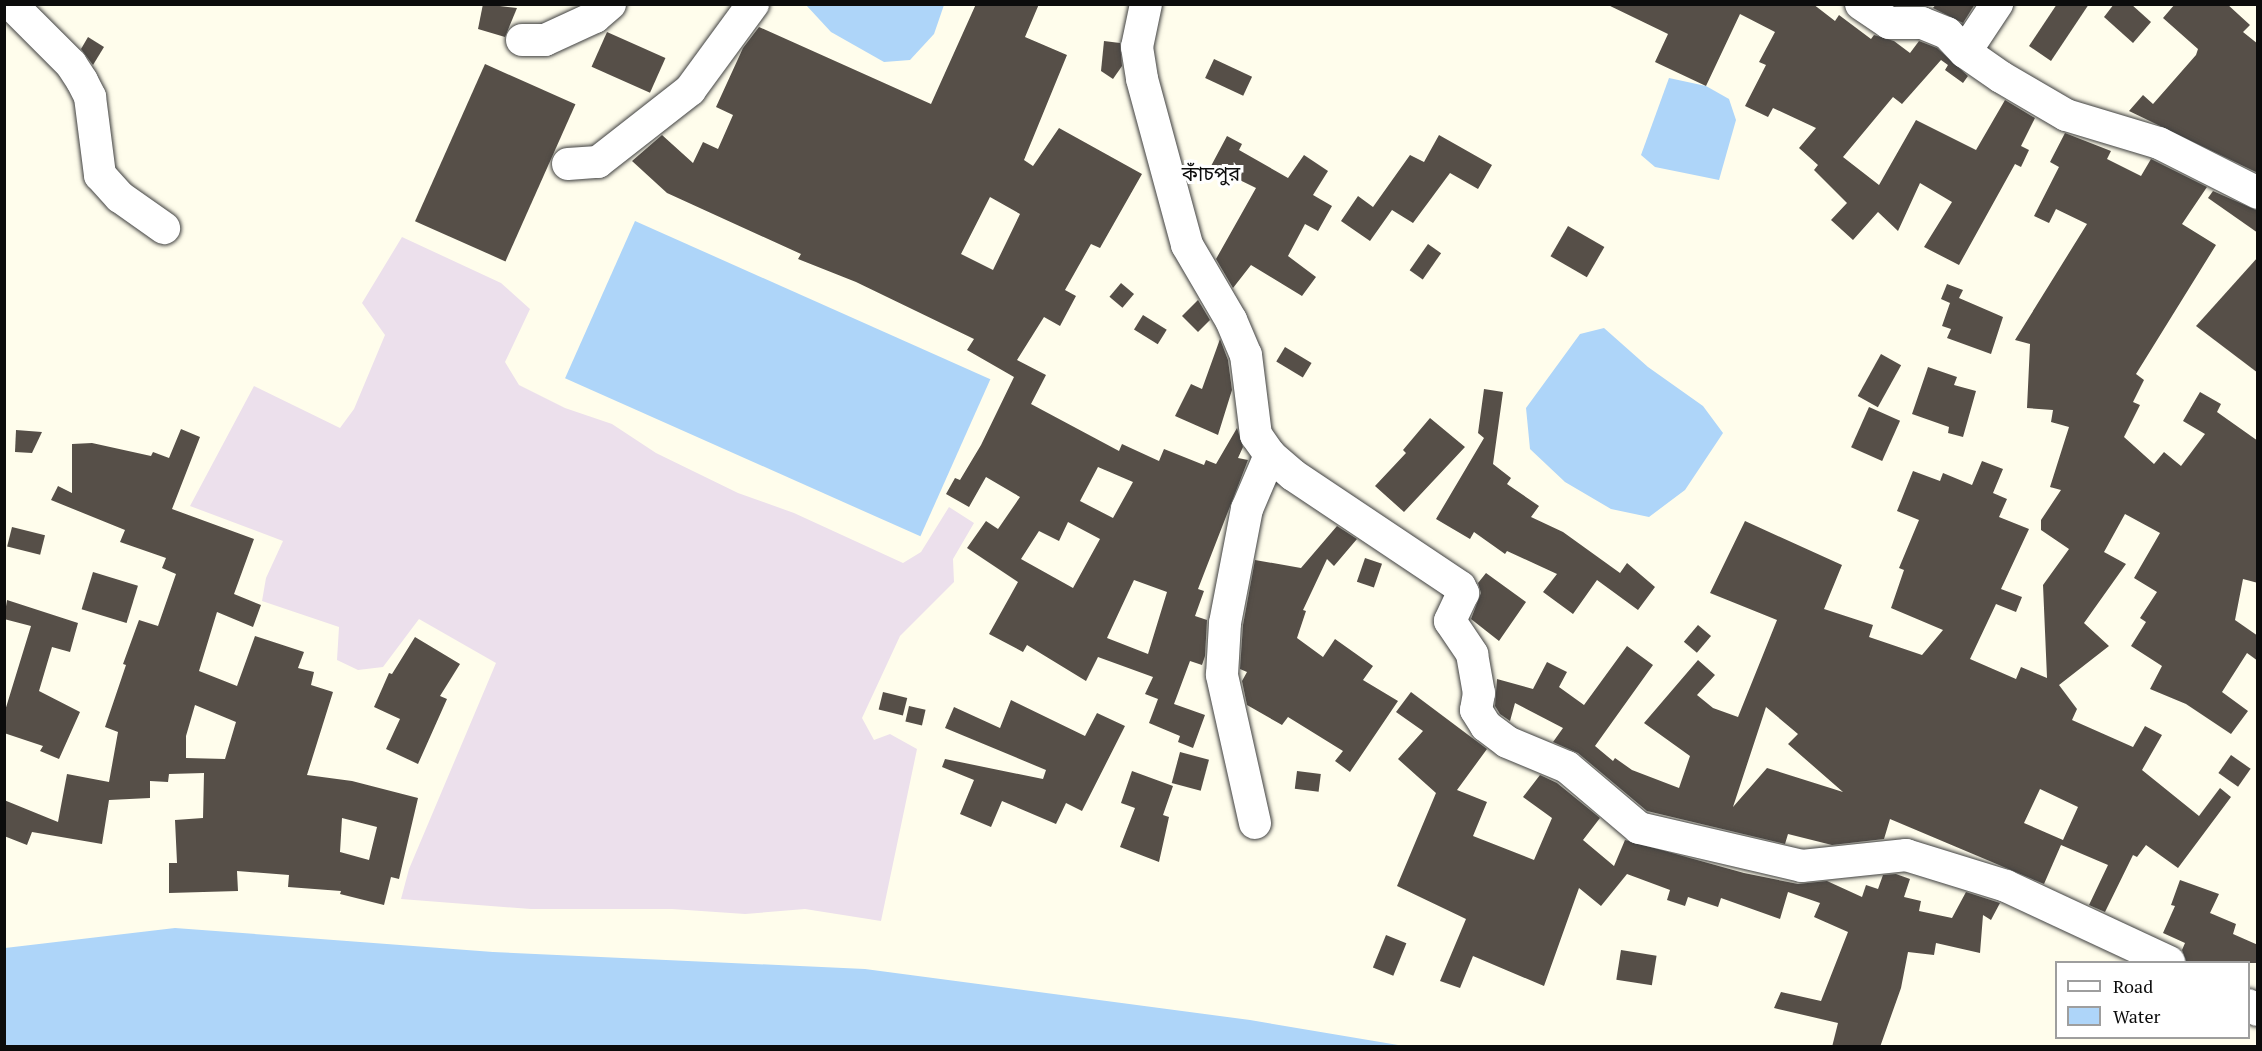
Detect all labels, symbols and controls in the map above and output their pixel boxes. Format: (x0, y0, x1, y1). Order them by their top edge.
district label: কাঁচপুর (1182, 161, 1240, 185)
legend (2055, 961, 2250, 1039)
text: Road (2113, 974, 2153, 998)
text: Water (2113, 1004, 2160, 1028)

